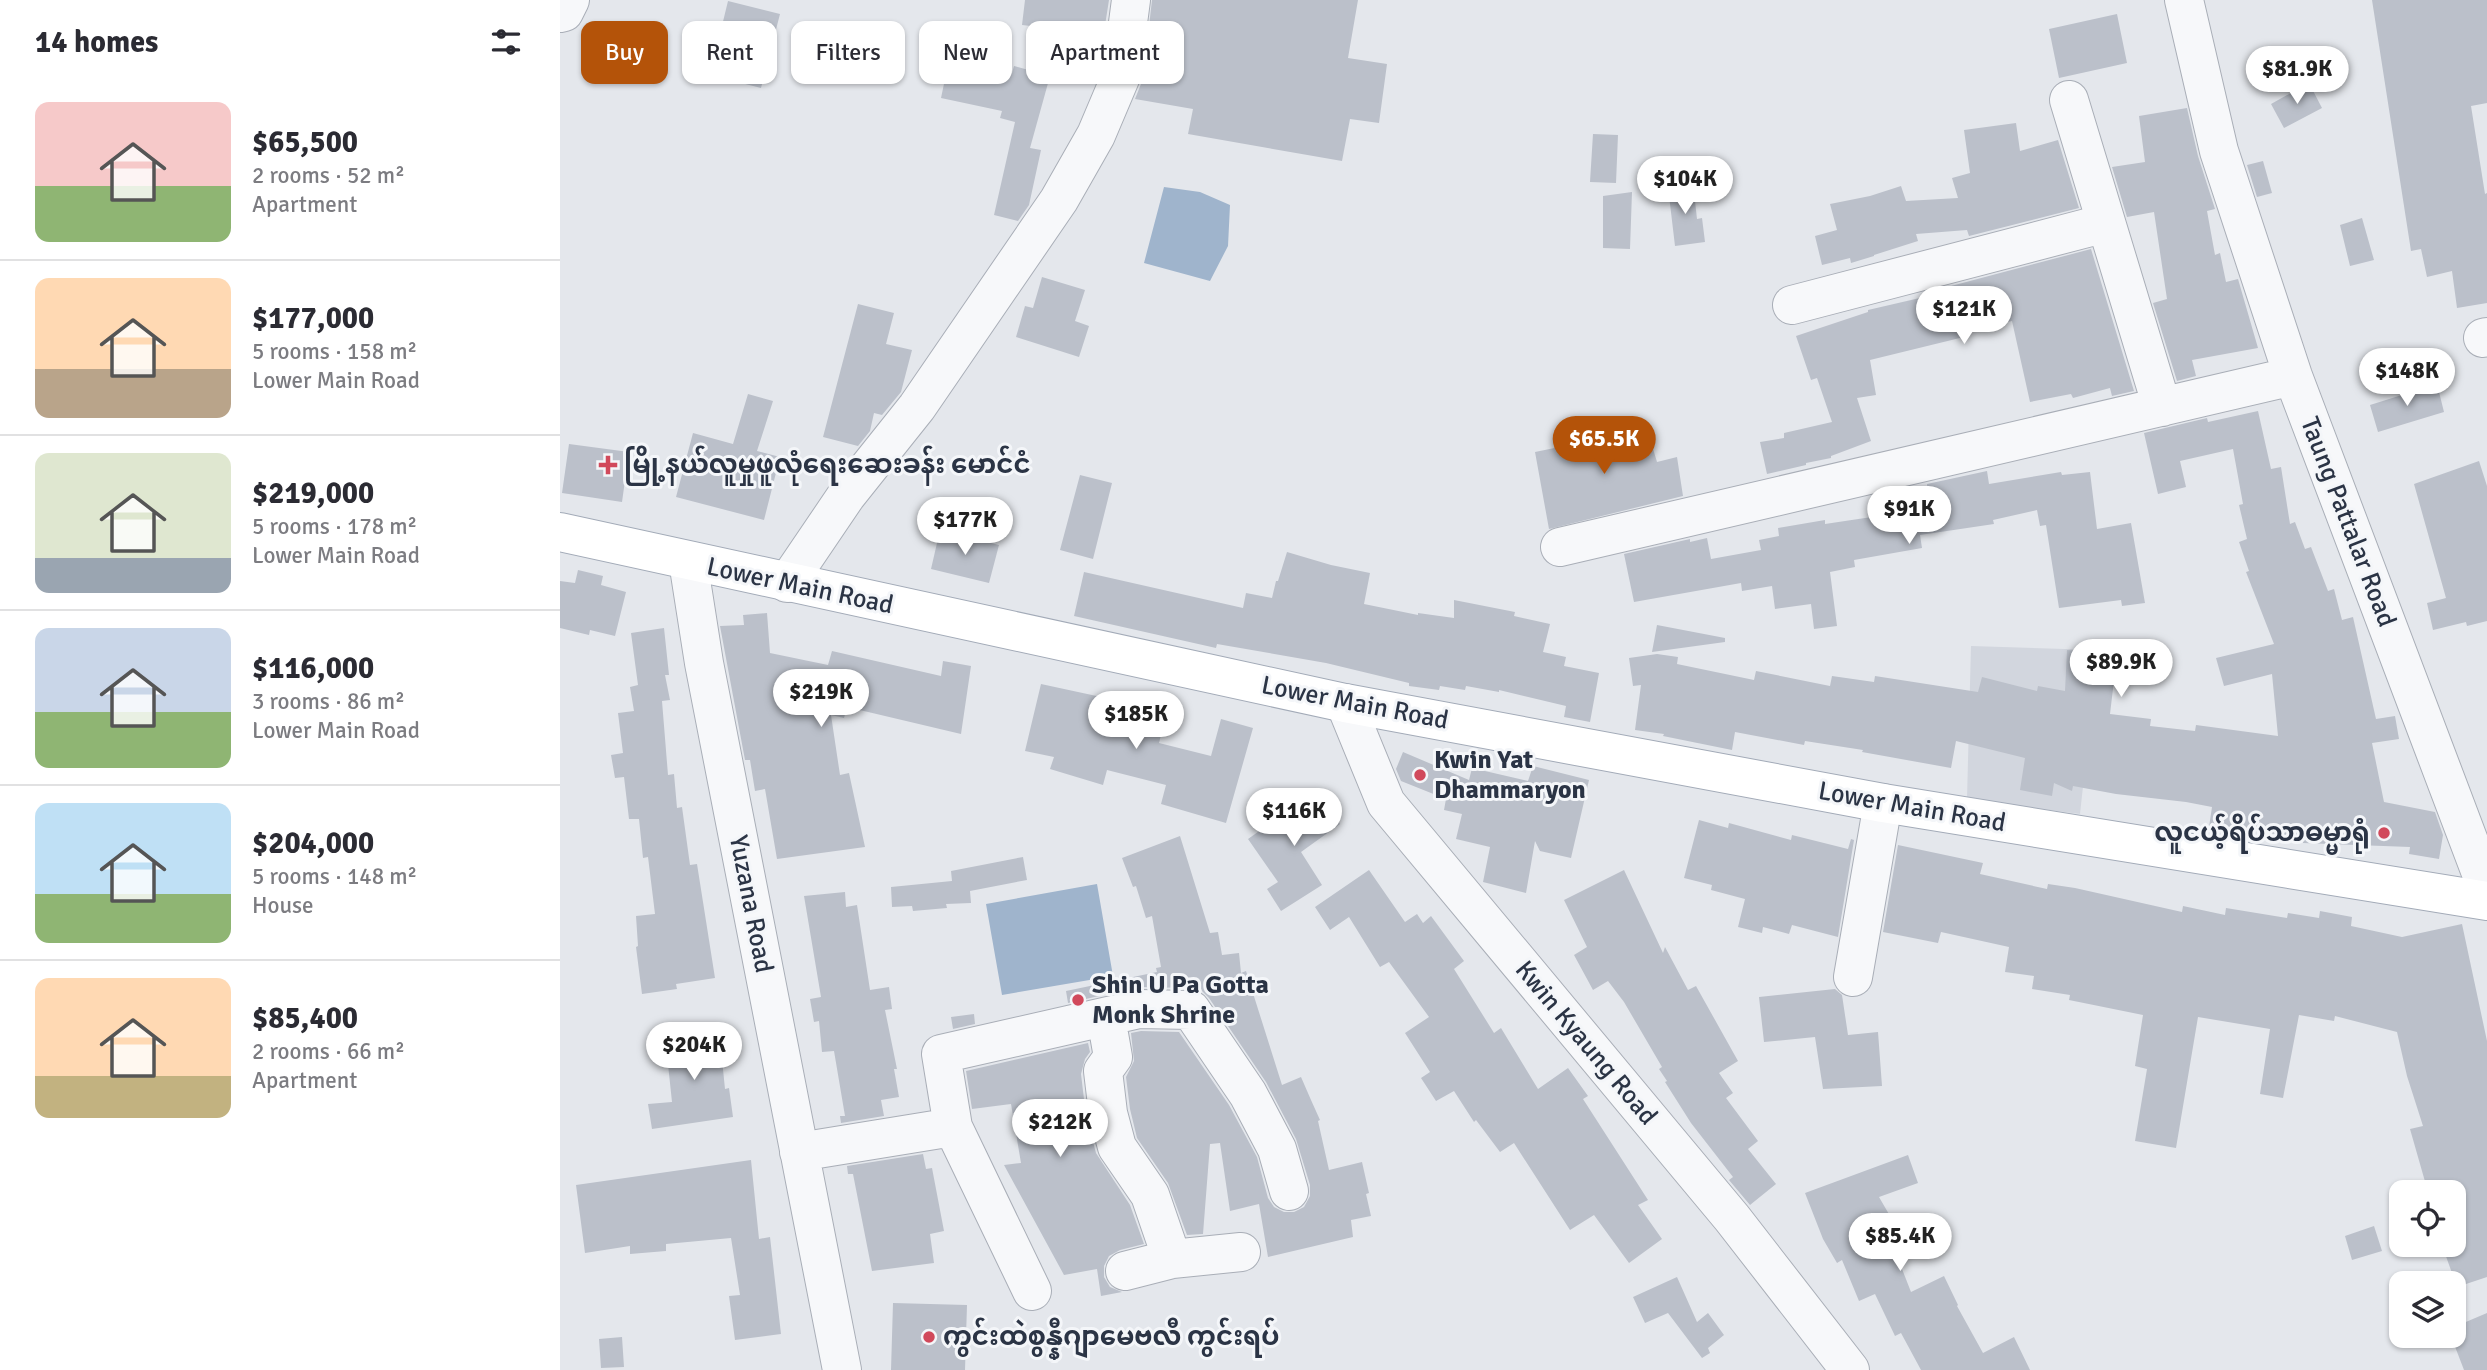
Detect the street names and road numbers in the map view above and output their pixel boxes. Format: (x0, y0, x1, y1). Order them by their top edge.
street label: Taung Pattalar Road (2293, 413, 2403, 631)
street label: Lower Main Road (704, 551, 896, 621)
street label: Lower Main Road (1259, 669, 1451, 737)
street label: Lower Main Road (1816, 775, 2008, 839)
street label: Yuzana Road (722, 832, 780, 976)
street label: Kwin Kyaung Road (1508, 954, 1664, 1132)

